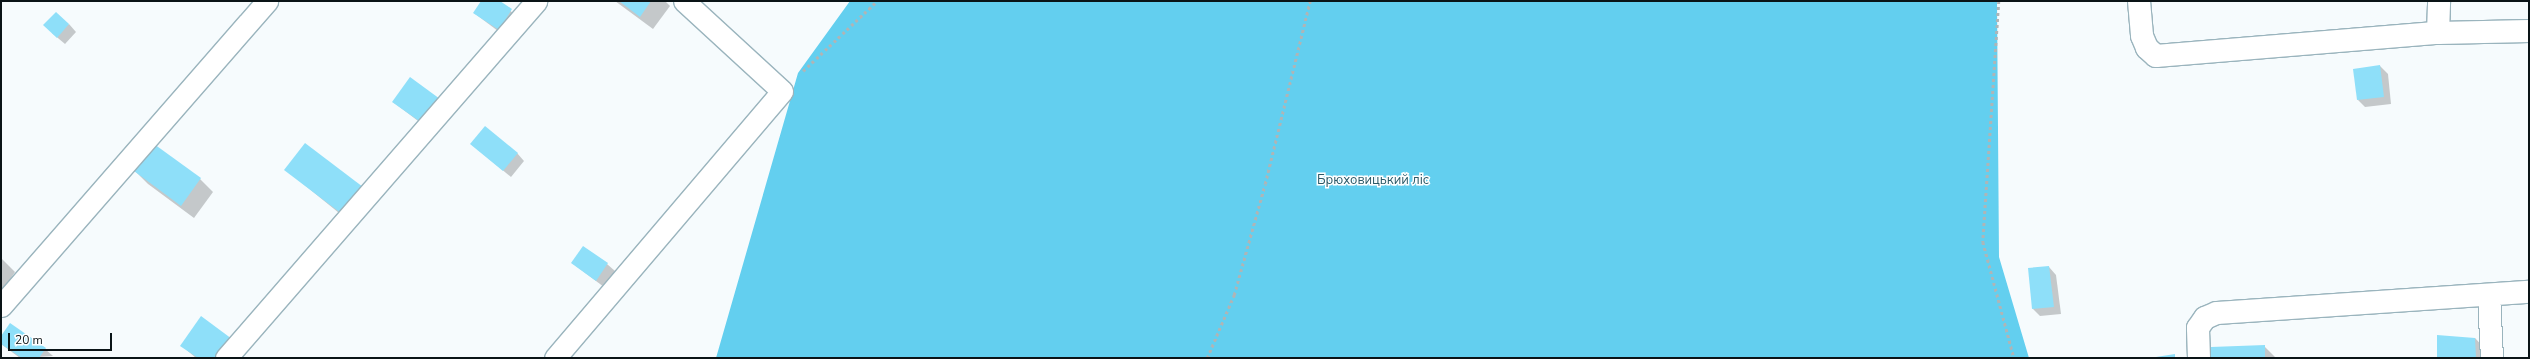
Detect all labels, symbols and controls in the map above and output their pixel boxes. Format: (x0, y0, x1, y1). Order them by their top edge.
park label: Брюховицький ліс (1317, 172, 1429, 188)
scale bar (10, 325, 114, 351)
text: 20 m (15, 332, 43, 348)

